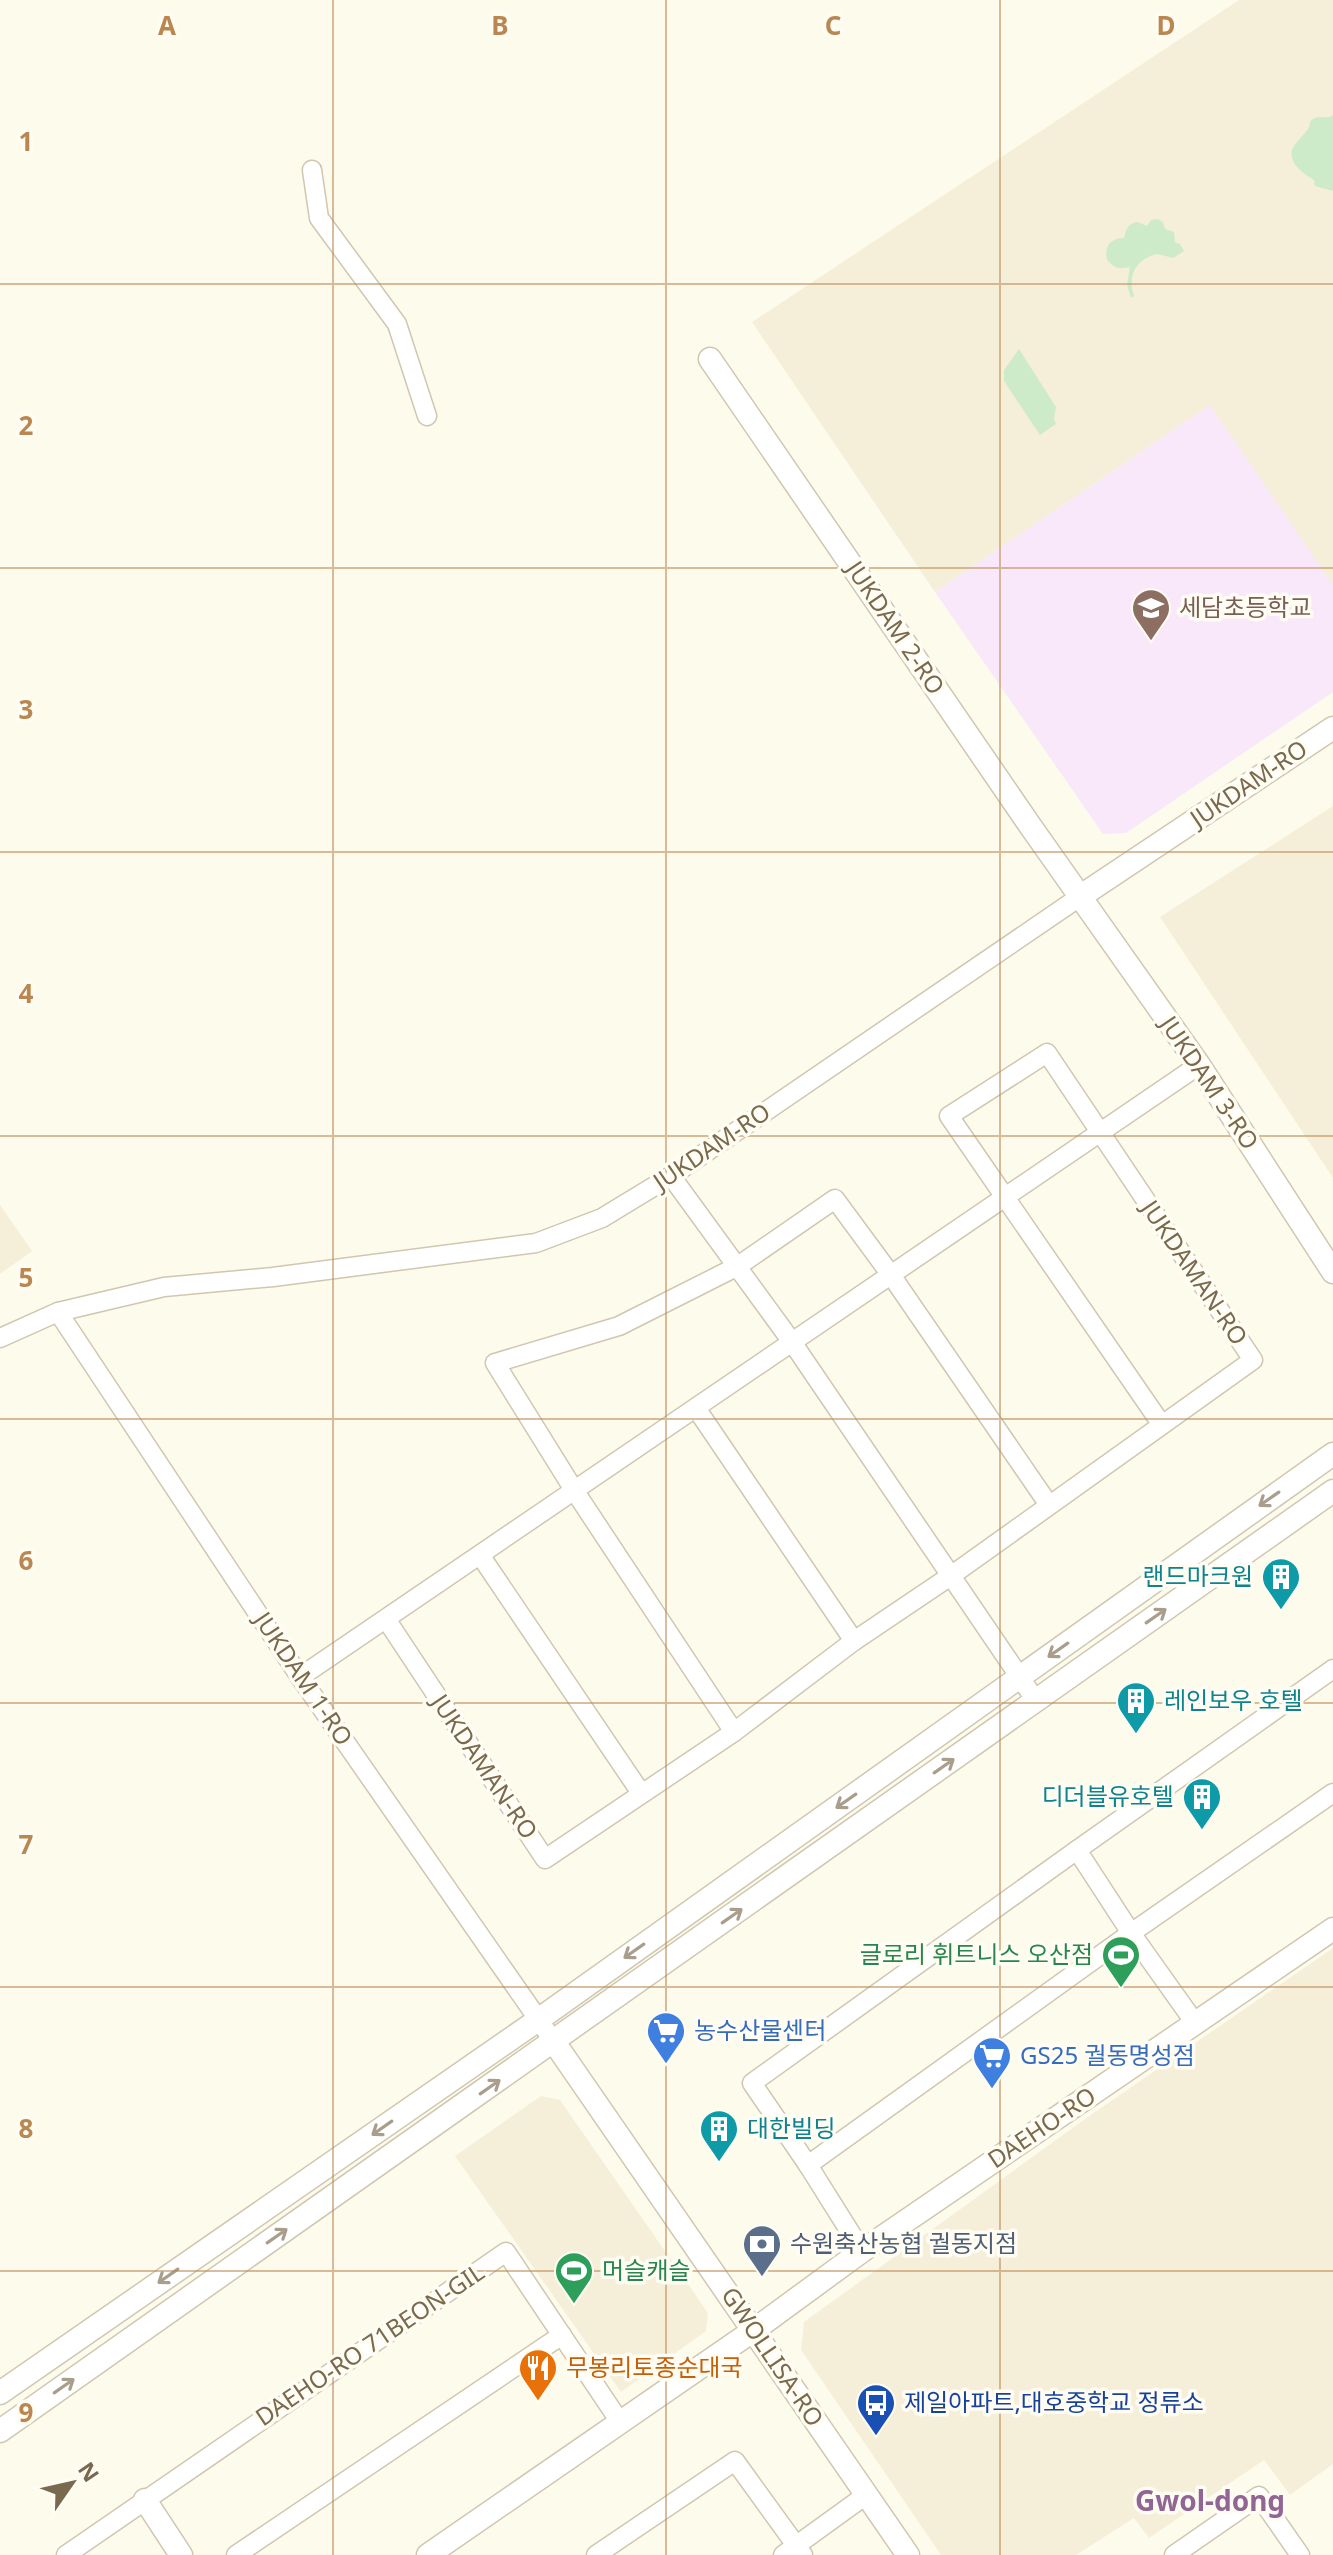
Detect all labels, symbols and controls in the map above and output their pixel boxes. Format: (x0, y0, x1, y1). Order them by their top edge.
text: A (158, 7, 176, 43)
text: B (491, 7, 509, 43)
text: C (825, 7, 841, 43)
text: D (1156, 7, 1176, 43)
text: 1 (19, 123, 33, 159)
text: 2 (19, 407, 34, 443)
street label: JUKDAM 2-RO (838, 552, 953, 700)
school or university icon: 세담초등학교 (1130, 587, 1172, 642)
place label: 세담초등학교 (1179, 590, 1311, 623)
text: 3 (19, 691, 33, 727)
street label: JUKDAM-RO (1182, 731, 1313, 835)
text: 4 (19, 975, 34, 1011)
street label: JUKDAM 3-RO (1152, 1007, 1267, 1155)
street label: JUKDAM-RO (645, 1094, 776, 1198)
street label: JUKDAMAN-RO (1133, 1192, 1256, 1351)
text: 5 (19, 1259, 33, 1295)
one-way arrow (1259, 1491, 1281, 1507)
text: 6 (19, 1542, 34, 1578)
building icon: 랜드마크원 (1260, 1556, 1302, 1611)
place label: 랜드마크원 (1143, 1559, 1253, 1592)
street label: JUKDAM 1-RO (246, 1603, 361, 1751)
one-way arrow (1145, 1608, 1167, 1624)
one-way arrow (1047, 1642, 1069, 1658)
building icon: 레인보우 호텔 (1115, 1680, 1157, 1735)
place label: 레인보우 호텔 (1164, 1683, 1303, 1716)
street label: JUKDAMAN-RO (423, 1686, 546, 1845)
one-way arrow (932, 1758, 954, 1774)
building icon: 디더블유호텔 (1181, 1776, 1223, 1831)
place label: 디더블유호텔 (1042, 1779, 1174, 1812)
one-way arrow (835, 1792, 857, 1809)
text: 7 (19, 1826, 34, 1862)
one-way arrow (720, 1908, 742, 1924)
sports icon: 글로리 휘트니스 오산점 (1100, 1934, 1142, 1989)
place label: 글로리 휘트니스 오산점 (860, 1937, 1093, 1970)
one-way arrow (624, 1942, 645, 1959)
supermarket icon: 농수산물센터 (645, 2010, 687, 2065)
place label: 농수산물센터 (694, 2013, 826, 2046)
supermarket icon: GS25 궐동명성점 (971, 2035, 1013, 2090)
place label: GS25 궐동명성점 (1020, 2038, 1195, 2071)
one-way arrow (478, 2079, 500, 2095)
street label: DAEHO-RO (981, 2079, 1102, 2175)
building icon: 대한빌딩 (698, 2108, 740, 2163)
text: 8 (19, 2110, 33, 2146)
place label: 대한빌딩 (747, 2111, 835, 2144)
one-way arrow (372, 2120, 394, 2136)
bank icon: 수원축산농협 궐동지점 (741, 2223, 783, 2278)
place label: 수원축산농협 궐동지점 (790, 2226, 1017, 2259)
one-way arrow (265, 2228, 287, 2245)
sports icon: 머슬캐슬 (553, 2250, 595, 2305)
place label: 머슬캐슬 (602, 2253, 690, 2286)
street label: DAEHO-RO 71BEON-GIL (248, 2255, 490, 2433)
one-way arrow (158, 2268, 180, 2284)
street label: GWOLLISA-RO (714, 2280, 832, 2432)
restaurant icon: 무봉리토종순대국 (517, 2347, 559, 2402)
place label: 무봉리토종순대국 (566, 2350, 743, 2383)
one-way arrow (52, 2378, 74, 2394)
bus stop icon: 제일아파트,대호중학교 정류소 (855, 2382, 897, 2437)
place label: 제일아파트,대호중학교 정류소 (904, 2385, 1204, 2418)
text: 9 (19, 2394, 33, 2430)
north arrow (32, 2443, 112, 2523)
text: N (72, 2455, 107, 2487)
district label: Gwol-dong (1135, 2481, 1285, 2519)

